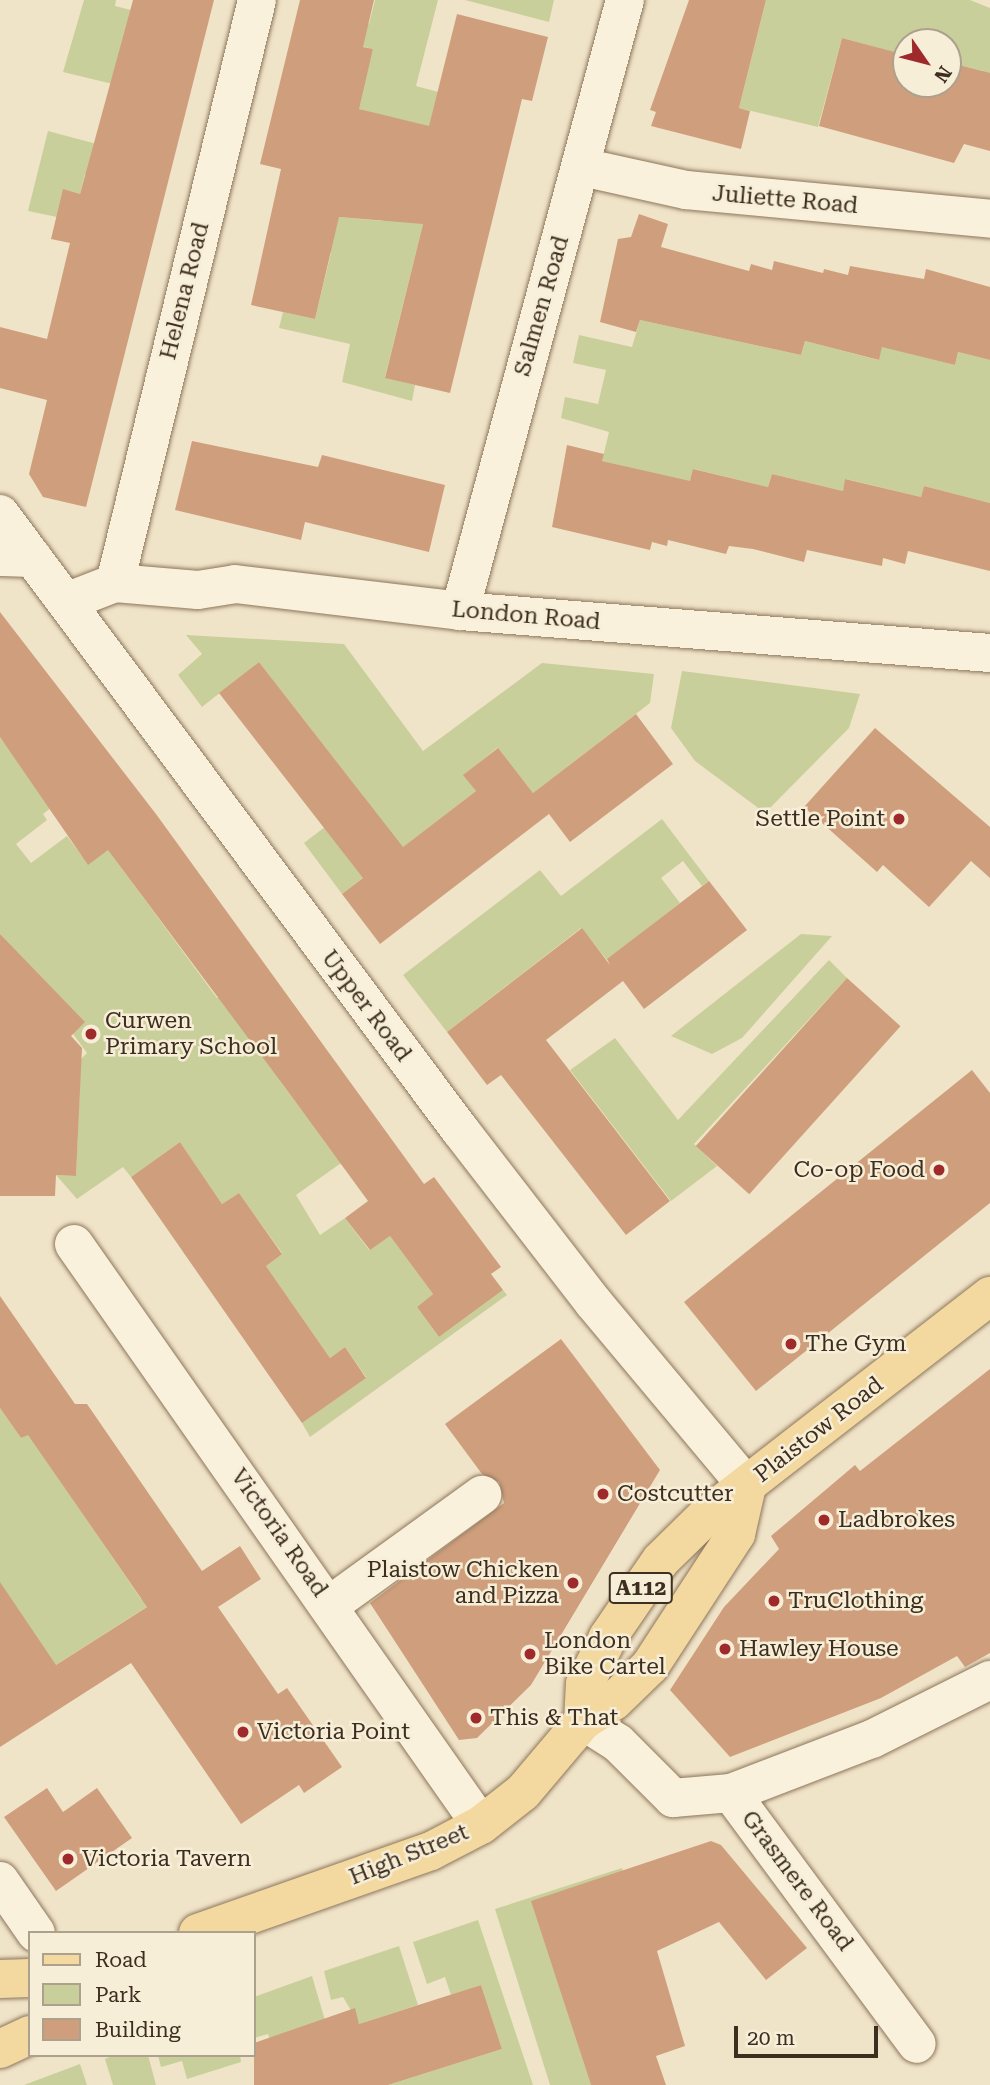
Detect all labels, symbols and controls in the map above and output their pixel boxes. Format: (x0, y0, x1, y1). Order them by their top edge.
north arrow (892, 28, 962, 98)
text: N (929, 62, 957, 87)
street label: Juliette Road (711, 180, 859, 220)
street label: Helena Road (155, 219, 215, 363)
street label: Salmen Road (509, 233, 575, 379)
street label: London Road (450, 596, 602, 636)
place label: Settle Point (756, 805, 885, 833)
marker: Settle Point (891, 811, 907, 827)
street label: Upper Road (315, 945, 417, 1067)
place label: Curwen Primary School (105, 1007, 277, 1061)
marker: Curwen Primary School (83, 1026, 99, 1042)
place label: Co-op Food (793, 1156, 925, 1184)
marker: Co-op Food (931, 1162, 947, 1178)
place label: The Gym (805, 1330, 906, 1358)
marker: The Gym (783, 1336, 799, 1352)
street label: Plaistow Road (749, 1371, 889, 1489)
street label: Victoria Road (225, 1464, 333, 1602)
place label: Costcutter (617, 1480, 733, 1508)
marker: Costcutter (595, 1486, 611, 1502)
place label: Ladbrokes (838, 1506, 955, 1534)
marker: Ladbrokes (816, 1512, 832, 1528)
place label: Plaistow Chicken and Pizza (367, 1556, 559, 1610)
road number: A112 (608, 1570, 674, 1606)
marker: Plaistow Chicken and Pizza (565, 1575, 581, 1591)
place label: TruClothing (788, 1587, 923, 1615)
marker: TruClothing (766, 1593, 782, 1609)
place label: London Bike Cartel (544, 1627, 666, 1681)
place label: Hawley House (739, 1635, 899, 1663)
marker: Hawley House (717, 1641, 733, 1657)
marker: London Bike Cartel (522, 1646, 538, 1662)
place label: This & That (490, 1704, 618, 1732)
marker: This & That (468, 1710, 484, 1726)
place label: Victoria Point (257, 1718, 410, 1746)
marker: Victoria Point (235, 1724, 251, 1740)
street label: Grasmere Road (735, 1805, 859, 1957)
street label: High Street (345, 1819, 473, 1891)
place label: Victoria Tavern (82, 1845, 251, 1873)
marker: Victoria Tavern (60, 1851, 76, 1867)
legend (28, 1931, 256, 2057)
text: Road (95, 1948, 147, 1972)
text: Park (95, 1983, 141, 2007)
scale bar (738, 2011, 881, 2056)
text: Building (95, 2018, 181, 2042)
text: 20 m (747, 2026, 795, 2050)

